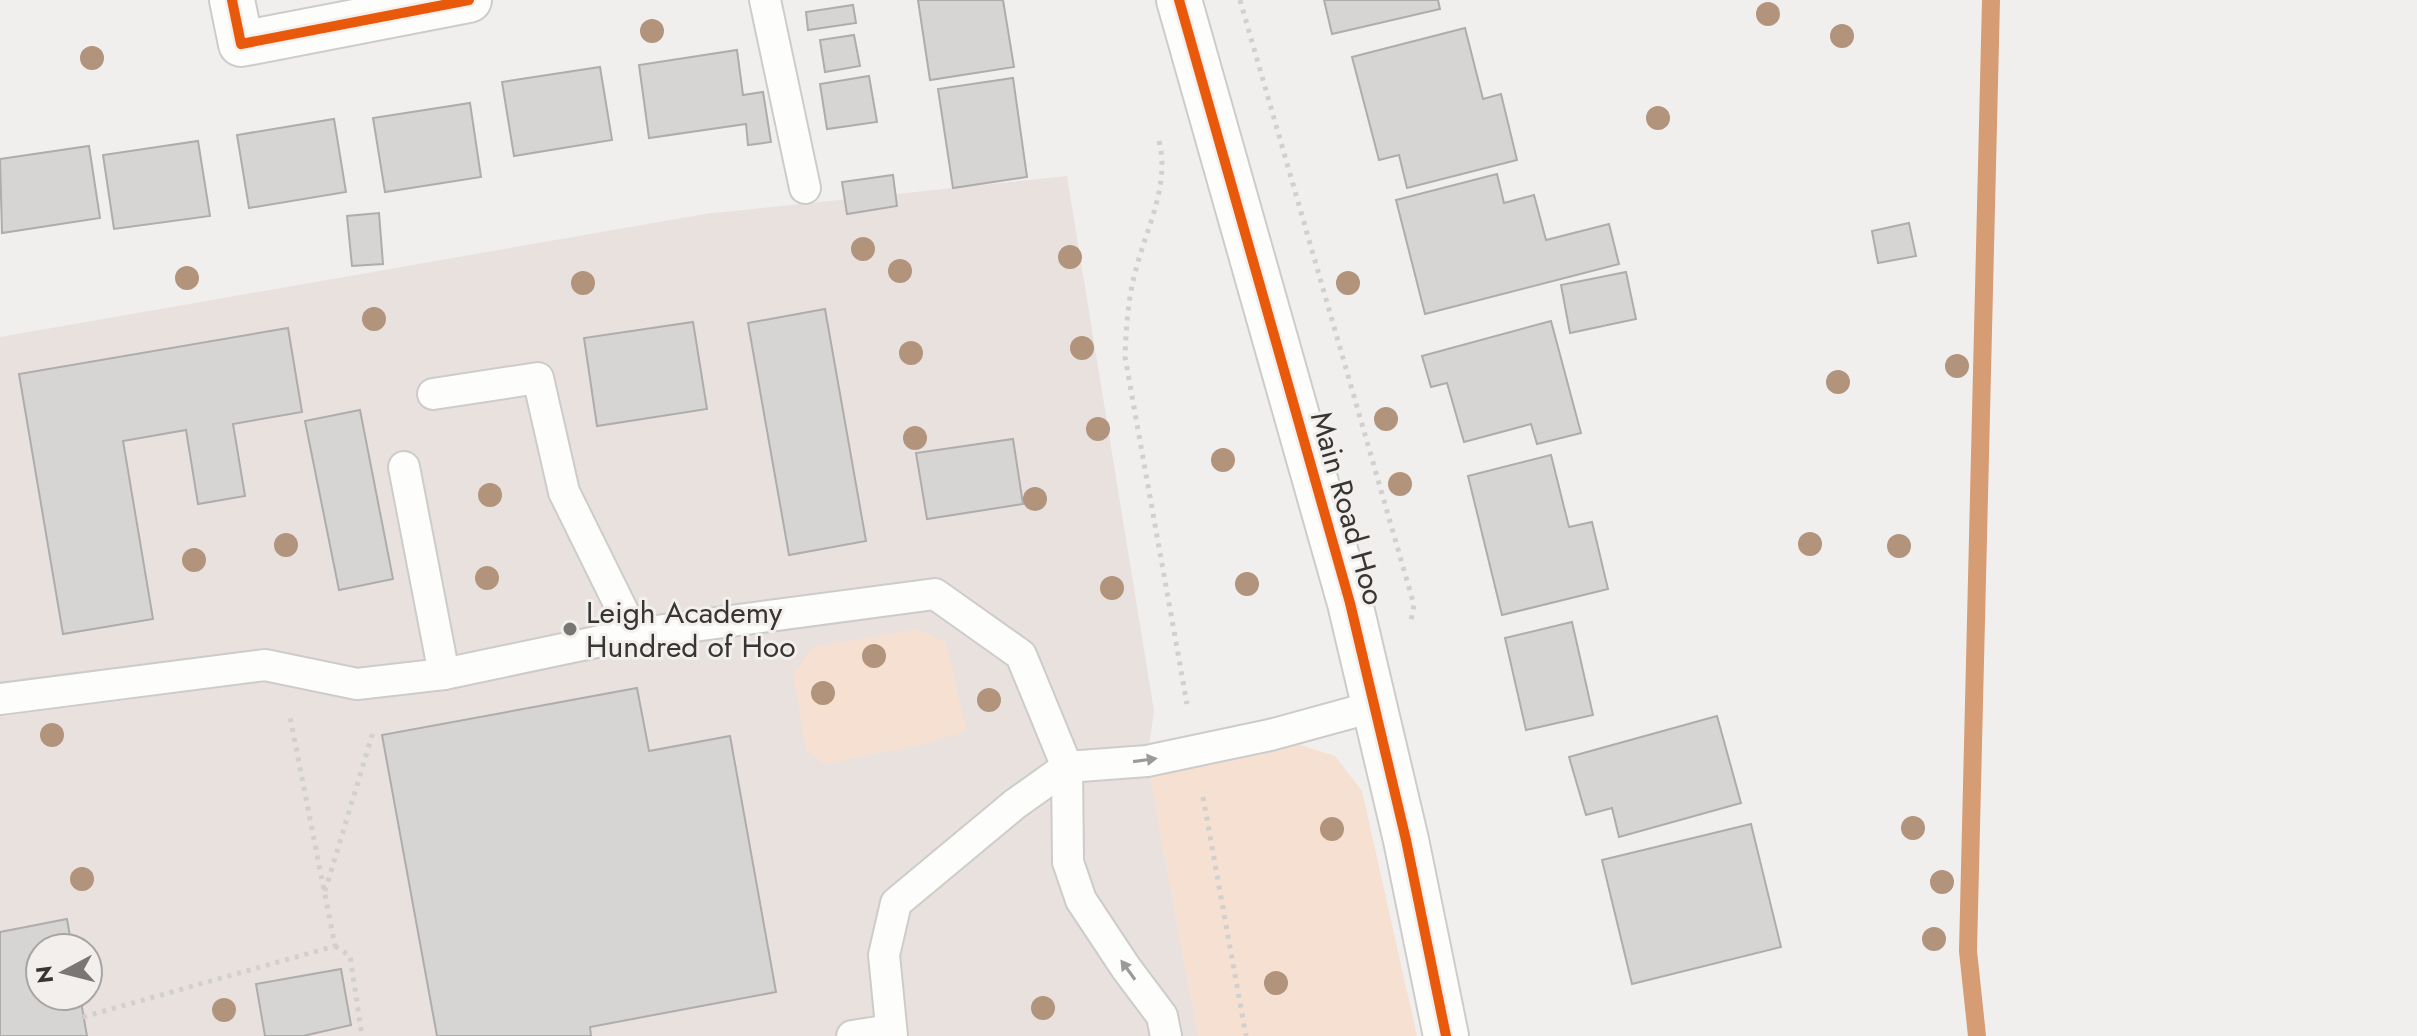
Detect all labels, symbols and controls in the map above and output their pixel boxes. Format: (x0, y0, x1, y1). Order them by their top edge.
street label: Main Road Hoo (1300, 406, 1396, 610)
place label: Leigh Academy Hundred of Hoo (586, 591, 796, 668)
marker: Leigh Academy Hundred of Hoo (561, 620, 579, 638)
one-way arrow (1133, 753, 1158, 766)
north arrow (24, 932, 104, 1012)
one-way arrow (1121, 959, 1136, 980)
text: N (27, 964, 61, 985)

